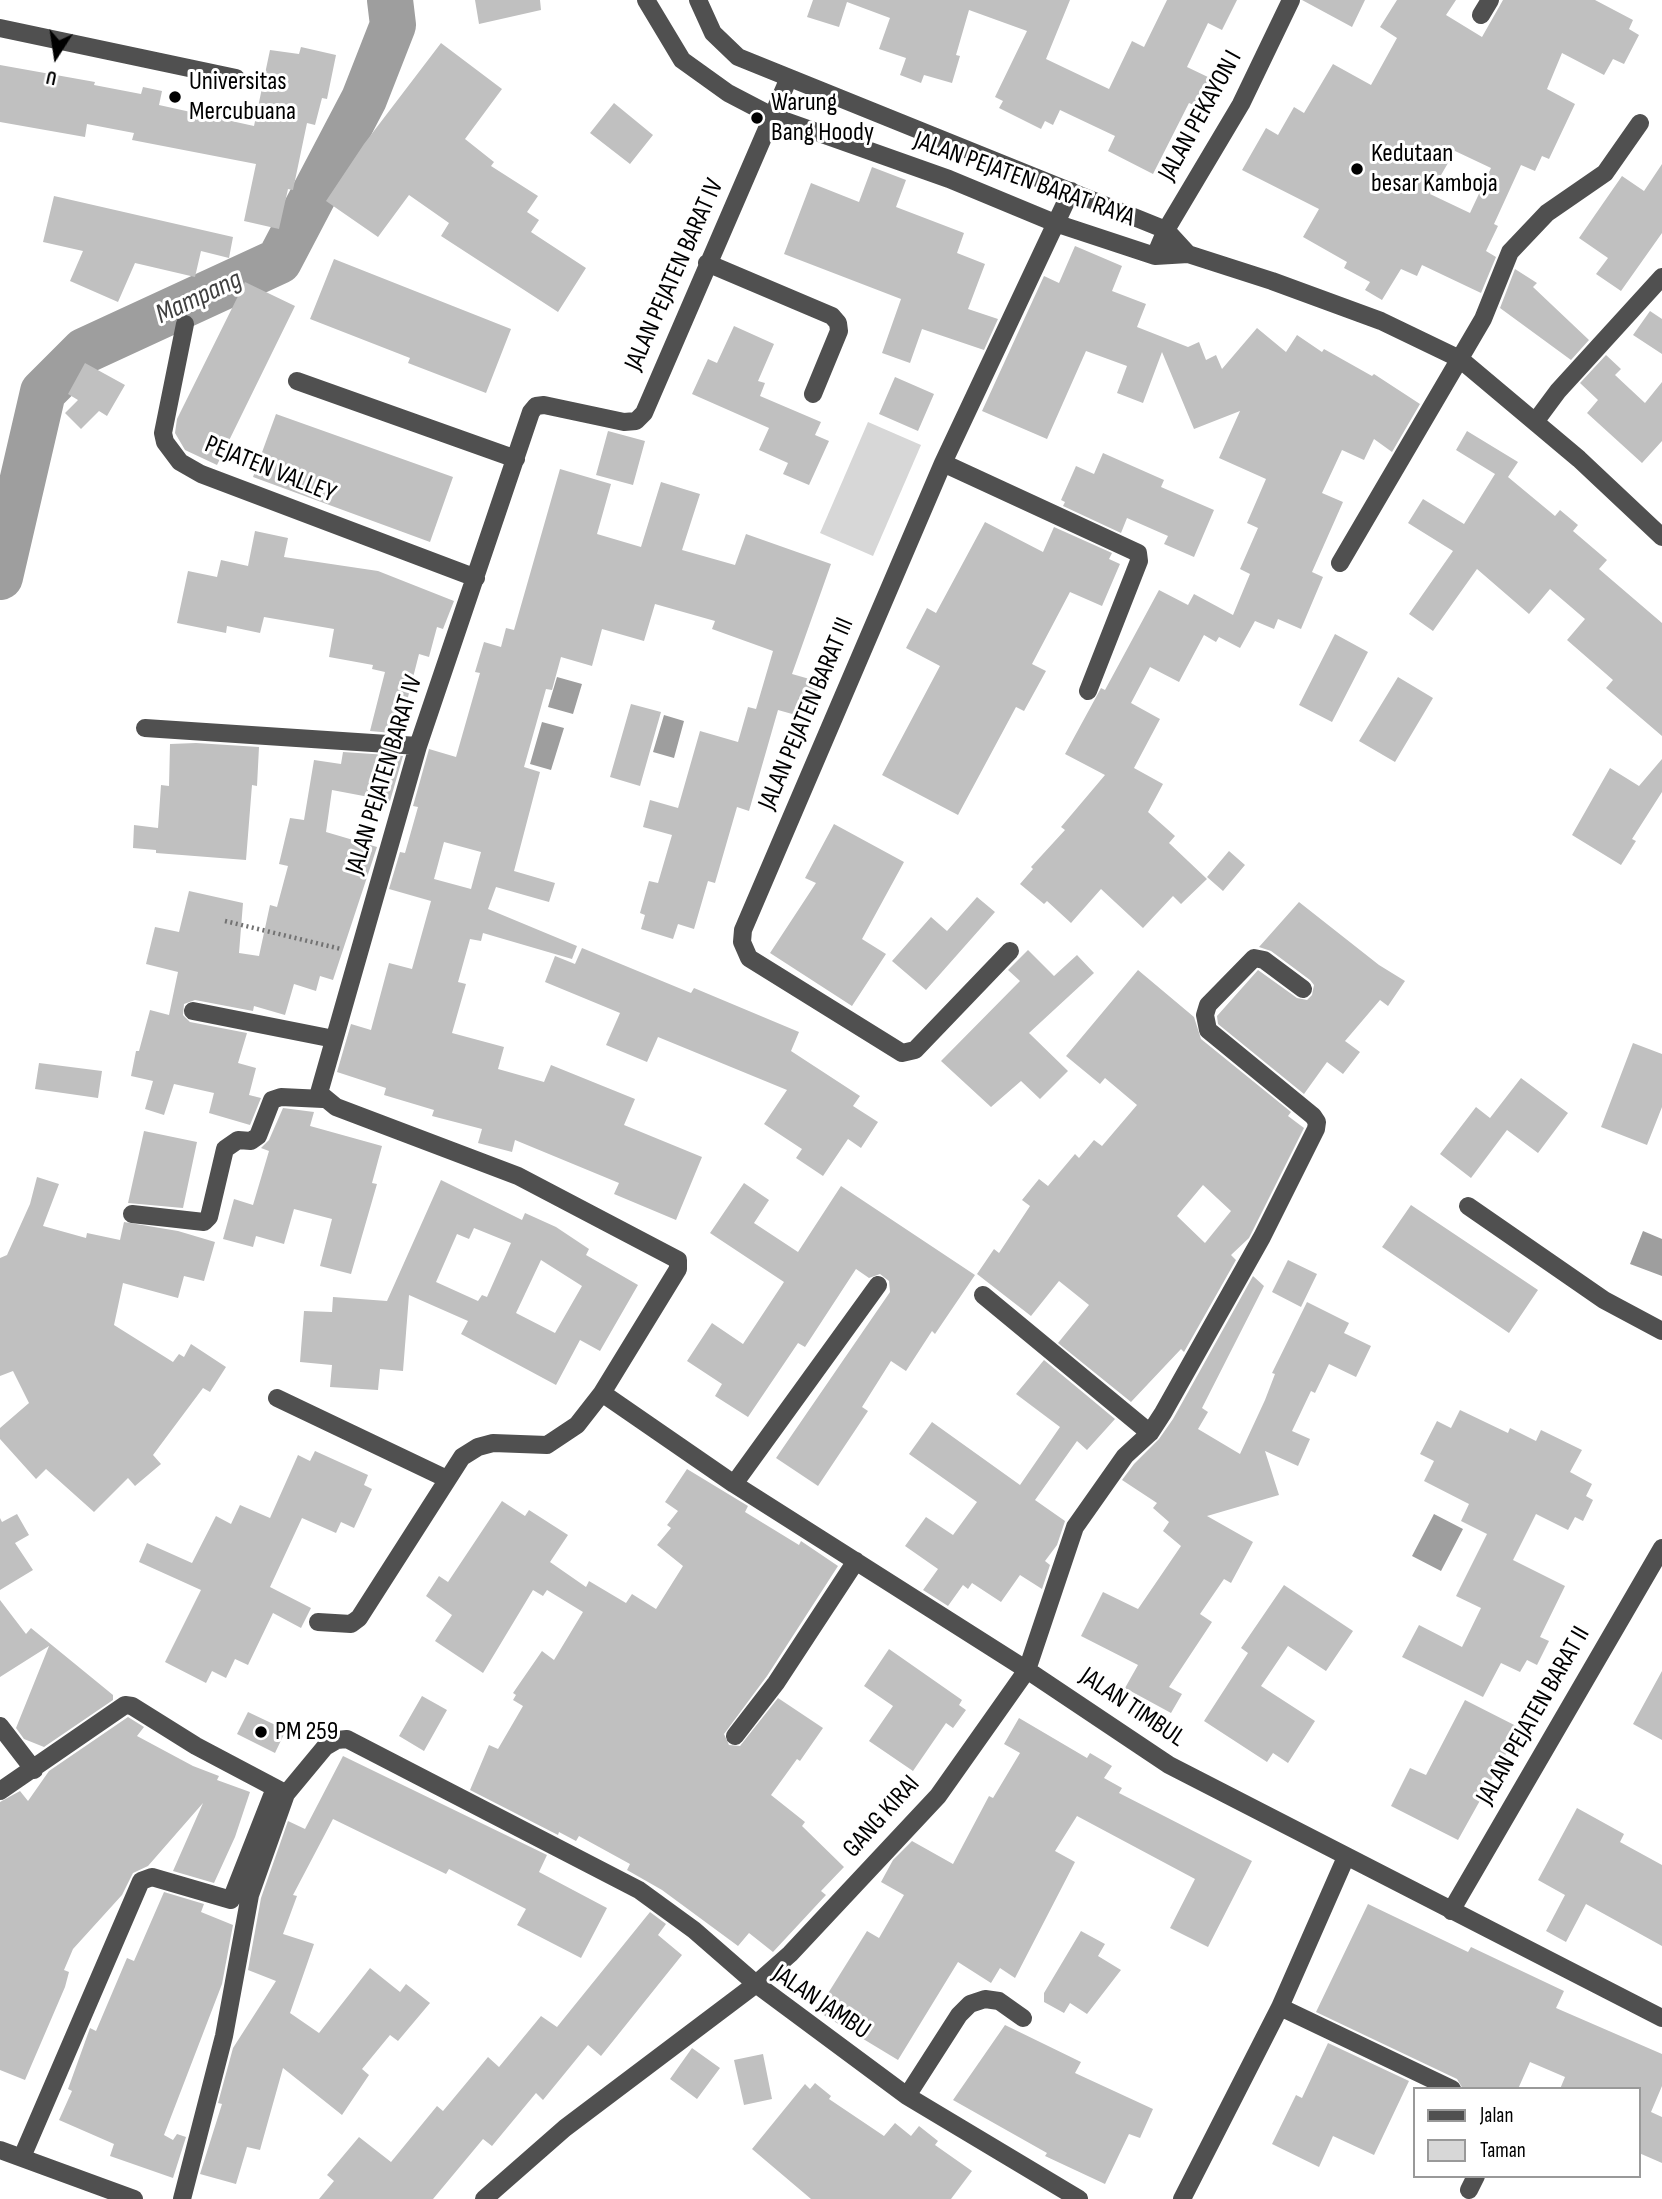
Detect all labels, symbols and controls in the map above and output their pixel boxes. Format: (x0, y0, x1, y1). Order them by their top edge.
north arrow (21, 21, 91, 91)
street label: JALAN PEKAYON I (1152, 45, 1250, 187)
text: U (44, 65, 59, 89)
place label: Universitas Mercubuana (189, 66, 296, 128)
place label: Warung Bang Hoody (771, 87, 874, 148)
marker: Universitas Mercubuana (167, 89, 183, 105)
marker: Warung Bang Hoody (749, 110, 765, 126)
street label: JALAN PEJATEN BARAT RAYA (909, 126, 1139, 234)
place label: Kedutaan besar Kamboja (1371, 138, 1498, 200)
marker: Kedutaan besar Kamboja (1349, 161, 1365, 177)
street label: JALAN PEJATEN BARAT IV (619, 174, 731, 376)
water label: Mampang (151, 264, 247, 332)
street label: PEJATEN VALLEY (200, 430, 340, 510)
street label: JALAN PEJATEN BARAT III (752, 613, 862, 815)
street label: JALAN PEJATEN BARAT IV (340, 672, 430, 878)
street label: JALAN PEJATEN BARAT II (1470, 1621, 1598, 1811)
street label: JALAN TIMBUL (1073, 1661, 1191, 1755)
place label: PM 259 (275, 1716, 338, 1748)
marker: PM 259 (253, 1724, 269, 1740)
street label: GANG KIRAI (837, 1770, 927, 1864)
street label: JALAN JAMBU (766, 1959, 876, 2047)
legend (1414, 2087, 1641, 2178)
text: Jalan (1480, 2103, 1513, 2128)
text: Taman (1480, 2138, 1526, 2163)

